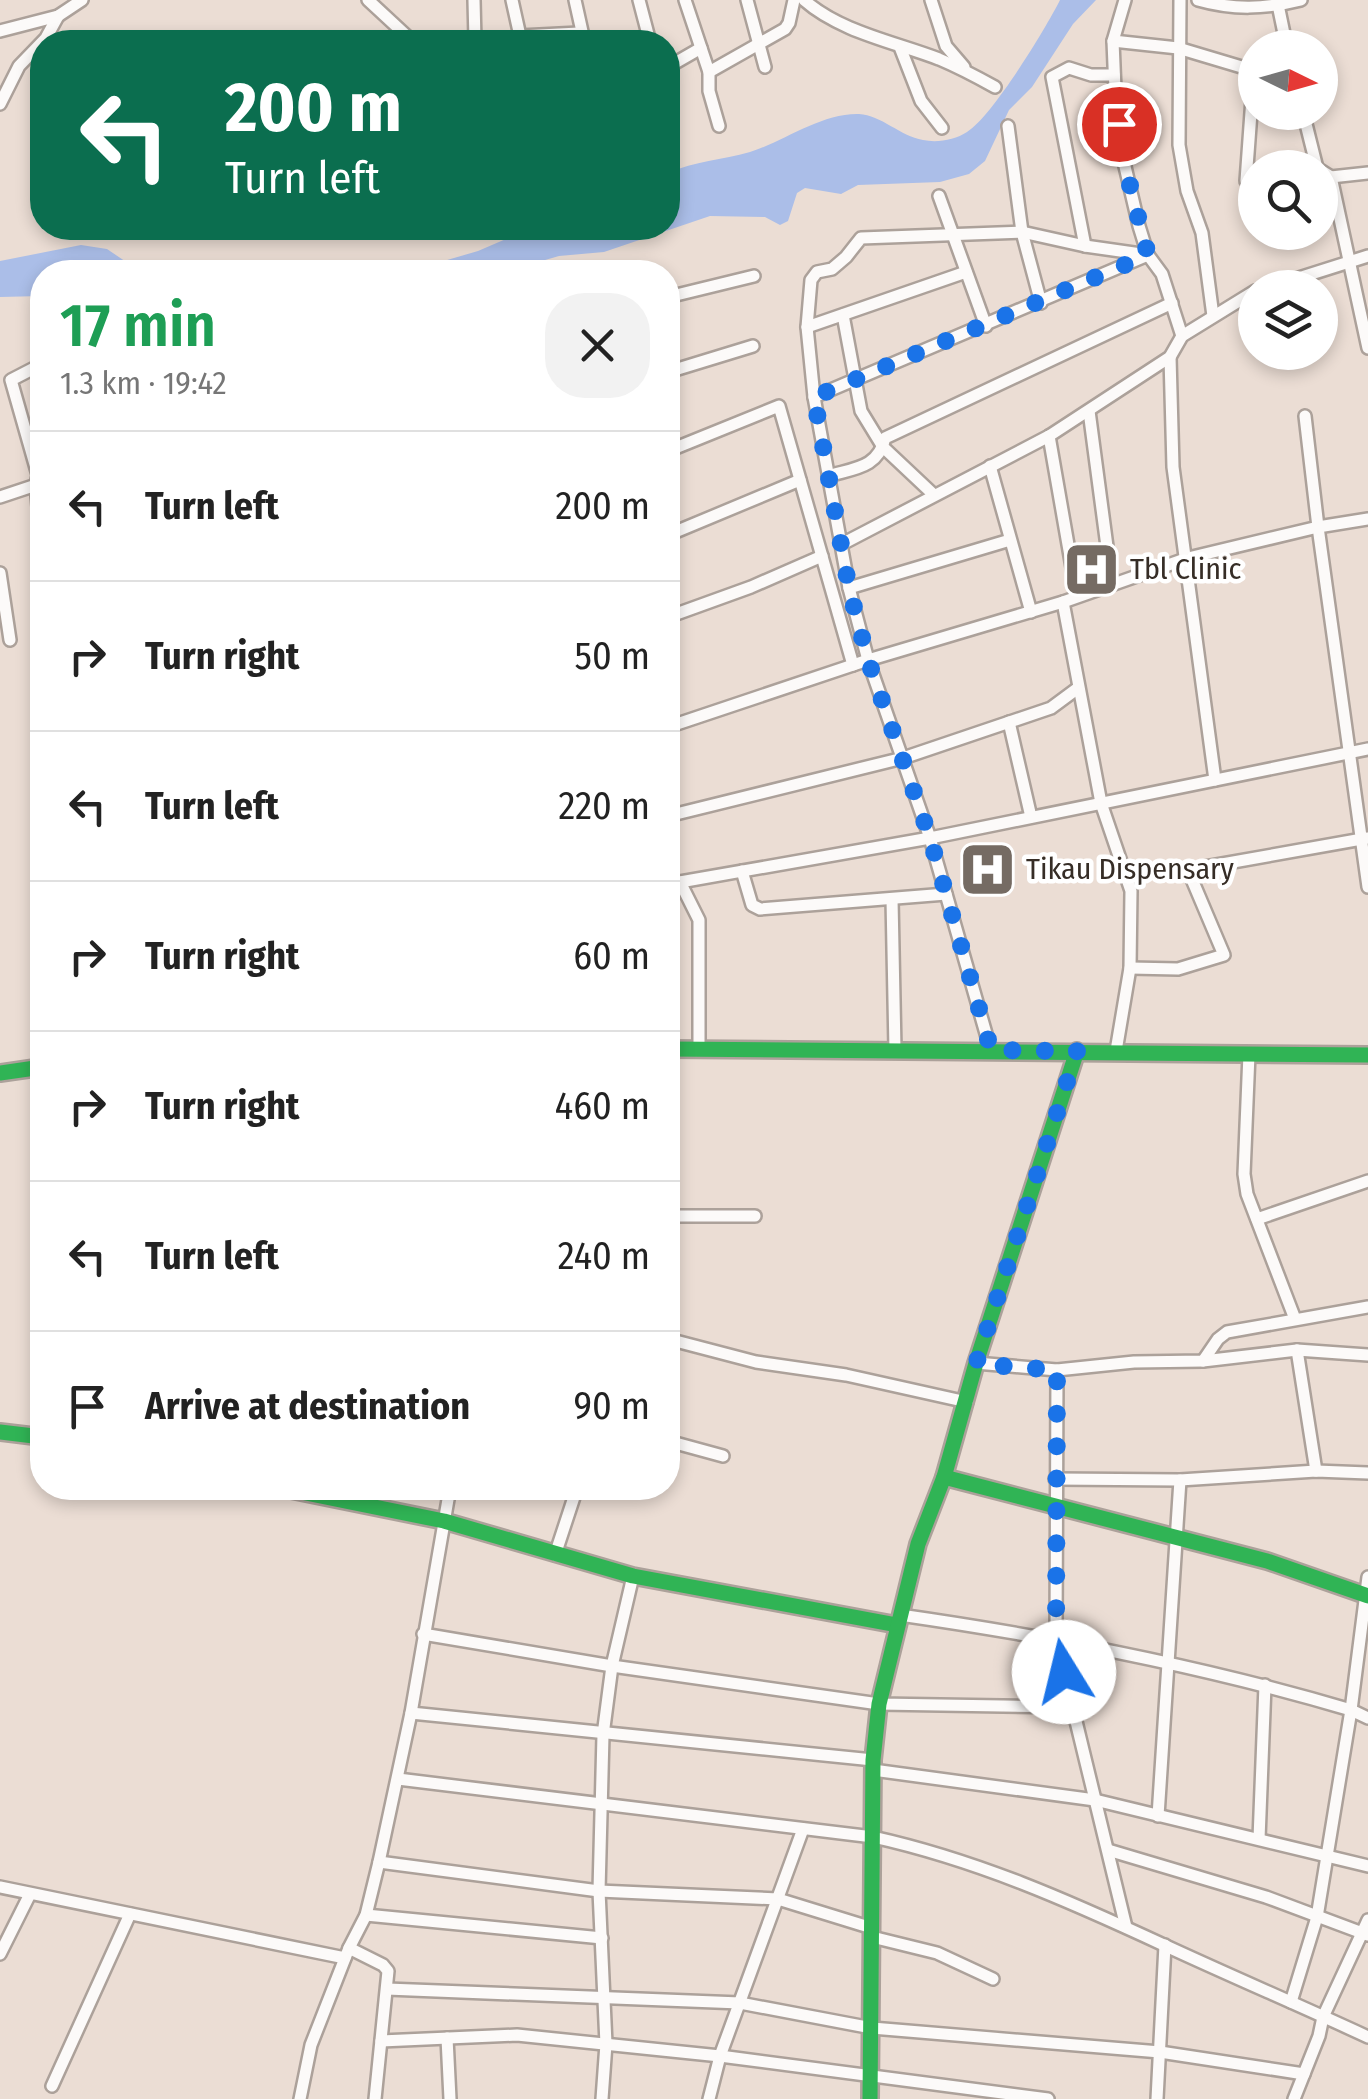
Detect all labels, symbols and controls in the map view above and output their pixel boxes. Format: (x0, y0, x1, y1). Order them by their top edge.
north arrow (1238, 30, 1338, 130)
map controls (1238, 30, 1338, 370)
text: 200 m (225, 66, 402, 150)
icon: left (60, 70, 190, 200)
pin (1077, 82, 1162, 167)
icon: arrive (1092, 97, 1147, 152)
button: search (1238, 150, 1338, 250)
text: Turn left (225, 151, 380, 205)
button: layers (1238, 270, 1338, 370)
text: 17 min (60, 290, 216, 362)
button: close (545, 293, 650, 398)
text: 1.3 km · 19:42 (60, 364, 227, 402)
icon: left (60, 479, 115, 534)
text: Turn left (145, 483, 279, 529)
text: 200 m (555, 483, 650, 529)
hospital icon: Tbl Clinic (1061, 539, 1121, 599)
place label: Tbl Clinic (1130, 551, 1242, 587)
icon: right (60, 629, 115, 684)
text: Turn right (145, 633, 299, 679)
text: 50 m (575, 633, 650, 679)
icon: left (60, 779, 115, 834)
text: Turn left (145, 783, 279, 829)
text: 220 m (559, 783, 650, 829)
hospital icon: Tikau Dispensary (957, 839, 1017, 899)
place label: Tikau Dispensary (1026, 851, 1235, 887)
icon: right (60, 929, 115, 984)
text: Turn right (145, 933, 299, 979)
text: 60 m (573, 933, 650, 979)
icon: right (60, 1079, 115, 1134)
text: Turn right (145, 1083, 299, 1129)
text: 460 m (555, 1083, 650, 1129)
icon: left (60, 1229, 115, 1284)
text: Turn left (145, 1233, 279, 1279)
text: 240 m (558, 1233, 650, 1279)
icon: arrive (60, 1379, 115, 1434)
text: Arrive at destination (145, 1383, 470, 1429)
text: 90 m (574, 1383, 650, 1429)
position arrow (1012, 1620, 1116, 1724)

